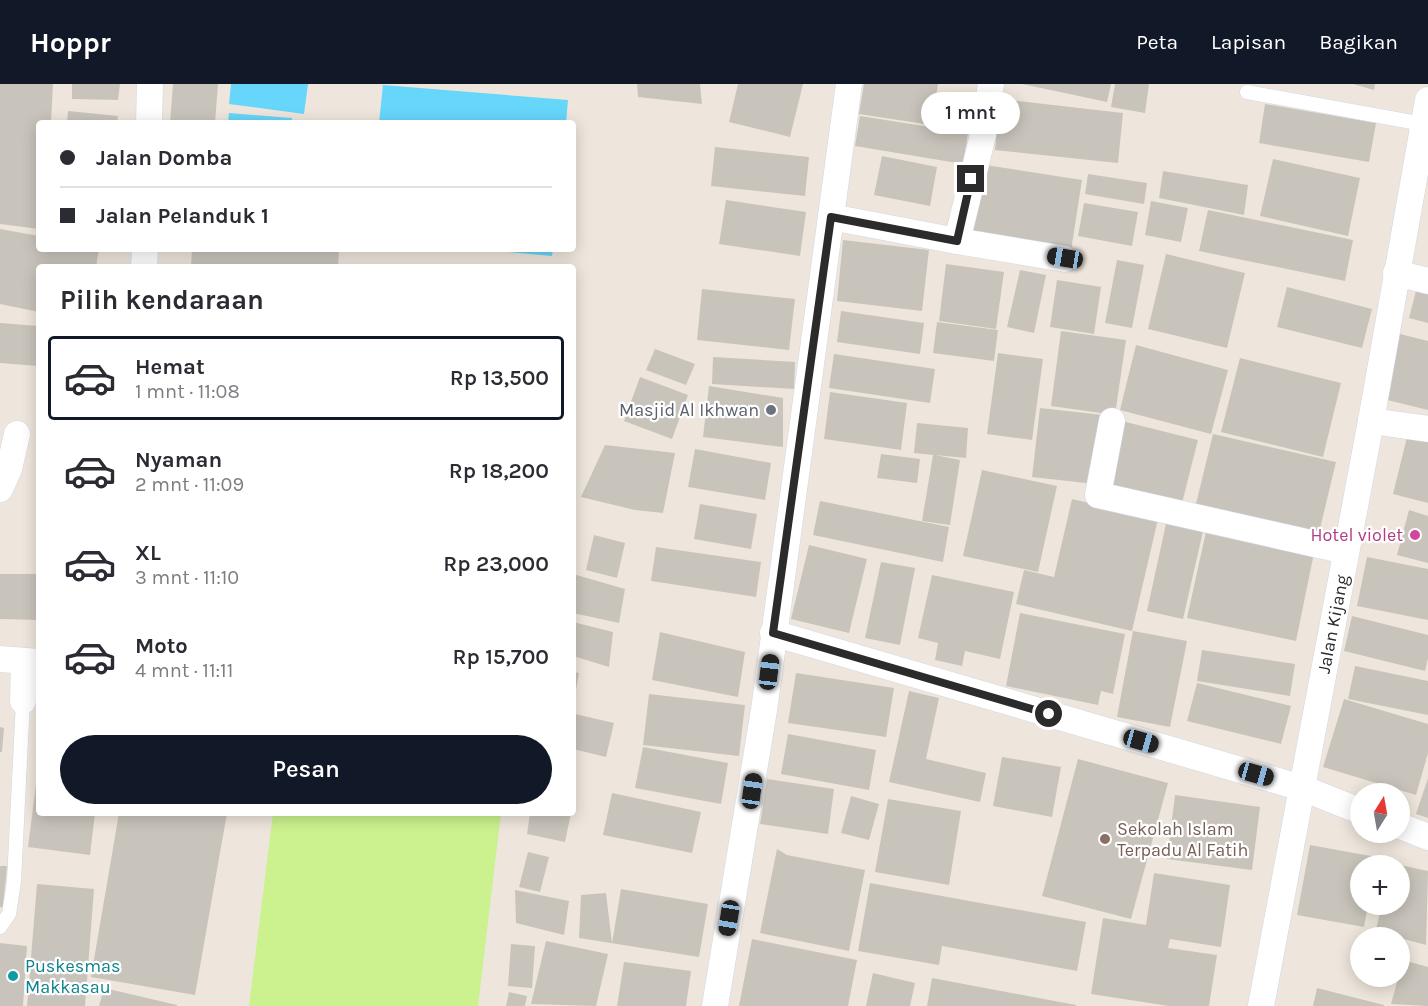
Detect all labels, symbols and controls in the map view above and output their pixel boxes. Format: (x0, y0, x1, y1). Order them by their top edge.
text: Hoppr (30, 26, 111, 59)
text: Peta (1136, 30, 1178, 54)
text: Lapisan (1211, 30, 1286, 54)
text: Bagikan (1319, 30, 1398, 54)
callout: 1 mnt (922, 92, 1020, 134)
text: 1 mnt (945, 101, 996, 124)
text: Jalan Domba (96, 145, 232, 171)
route end (957, 165, 984, 192)
text: Jalan Pelanduk 1 (96, 203, 269, 229)
car (1046, 246, 1084, 270)
text: Pilih kendaraan (60, 284, 264, 316)
icon: car (63, 351, 117, 405)
text: Hemat (135, 354, 205, 380)
text: Rp 13,500 (450, 365, 549, 391)
text: 1 mnt · 11:08 (135, 380, 240, 403)
place label: Masjid Al Ikhwan (619, 399, 759, 421)
marker: Masjid Al Ikhwan (764, 403, 778, 417)
icon: car (63, 444, 117, 498)
text: Nyaman (135, 447, 222, 473)
text: Rp 18,200 (449, 458, 549, 484)
text: 2 mnt · 11:09 (135, 473, 244, 496)
place label: Hotel violet (1311, 524, 1403, 546)
marker: Hotel violet (1408, 528, 1422, 542)
icon: car (63, 537, 117, 591)
text: XL (135, 540, 161, 566)
text: Rp 23,000 (443, 551, 549, 577)
text: 3 mnt · 11:10 (135, 566, 239, 589)
street label: Jalan Kijang (1313, 573, 1353, 675)
icon: car (63, 630, 117, 684)
text: Moto (135, 633, 188, 659)
text: Rp 15,700 (452, 644, 549, 670)
car (758, 653, 780, 691)
text: 4 mnt · 11:11 (135, 659, 233, 682)
route start (1035, 700, 1062, 727)
car (1121, 727, 1161, 755)
button: Pesan (60, 735, 552, 804)
car (1236, 760, 1276, 788)
car (741, 772, 763, 810)
north arrow (1350, 783, 1410, 843)
map controls (1350, 783, 1410, 987)
place label: Sekolah Islam Terpadu Al Fatih (1117, 818, 1248, 861)
marker: Sekolah Islam Terpadu Al Fatih (1098, 832, 1112, 846)
button: + (1350, 855, 1410, 915)
car (717, 899, 741, 937)
button: − (1350, 927, 1410, 987)
place label: Puskesmas Makkasau (25, 955, 120, 998)
marker: Puskesmas Makkasau (6, 969, 20, 983)

